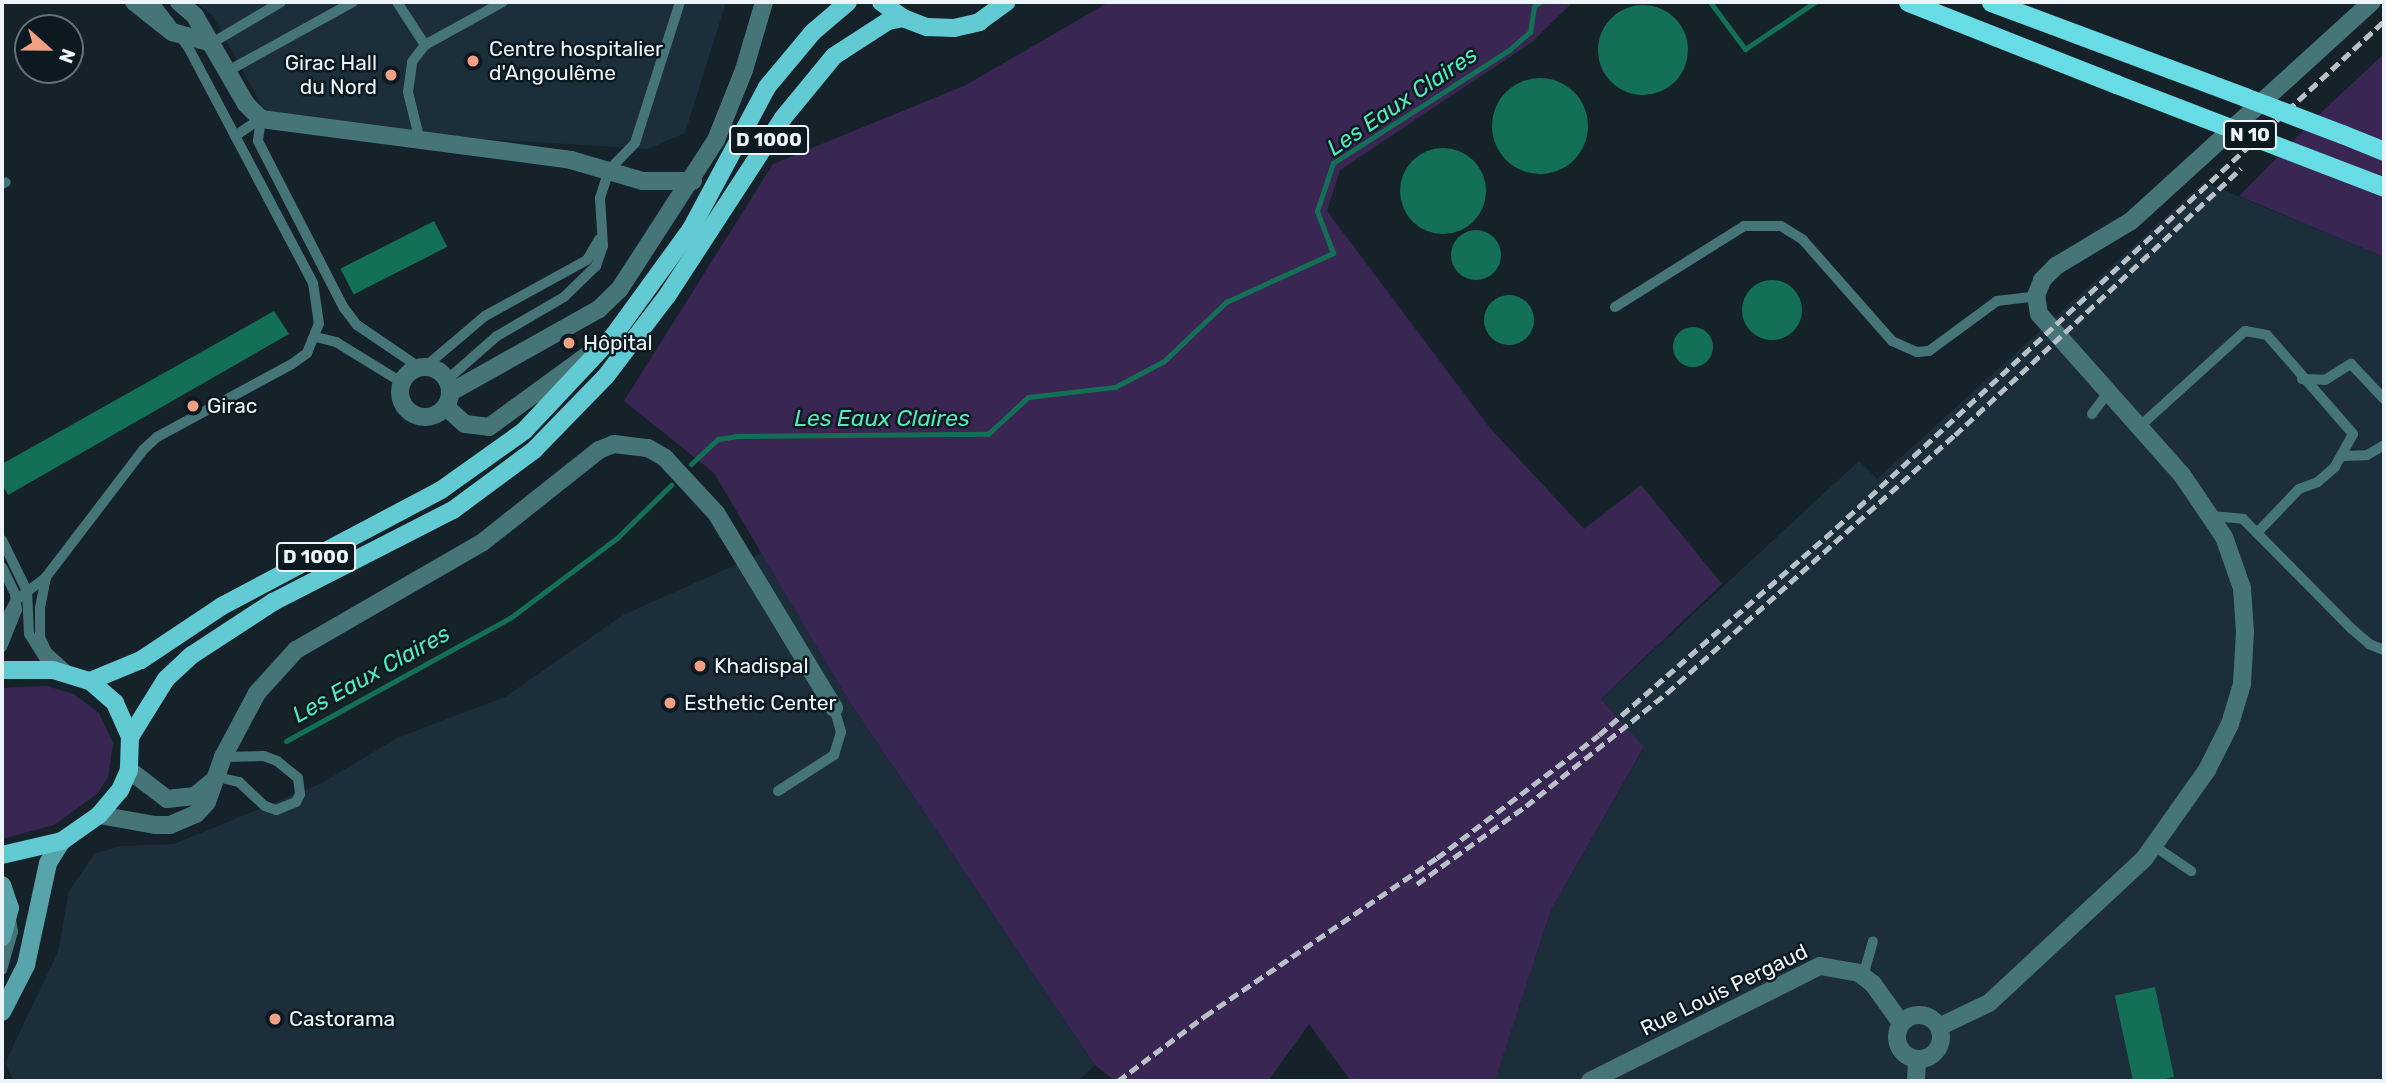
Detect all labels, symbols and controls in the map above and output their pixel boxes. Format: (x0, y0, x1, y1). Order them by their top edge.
north arrow (14, 14, 84, 84)
place label: Centre hospitalier d'Angoulême (489, 36, 663, 86)
water label: Les Eaux Claires (1322, 41, 1482, 161)
text: N (54, 45, 80, 66)
place label: Girac Hall du Nord (285, 50, 377, 100)
marker: Centre hospitalier d'Angoulême (463, 51, 483, 71)
marker: Girac Hall du Nord (383, 67, 399, 83)
road number: N 10 (2222, 119, 2278, 150)
road number: D 1000 (729, 124, 809, 156)
place label: Hôpital (583, 330, 653, 356)
marker: Hôpital (561, 335, 577, 351)
place label: Girac (207, 393, 257, 419)
marker: Girac (185, 398, 201, 414)
water label: Les Eaux Claires (794, 404, 970, 432)
road number: D 1000 (276, 542, 356, 572)
water label: Les Eaux Claires (288, 619, 454, 729)
place label: Khadispal (714, 653, 808, 679)
marker: Khadispal (692, 658, 708, 674)
place label: Esthetic Center (684, 690, 836, 716)
marker: Esthetic Center (662, 695, 678, 711)
street label: Rue Louis Pergaud (1636, 939, 1812, 1041)
place label: Castorama (289, 1006, 395, 1032)
marker: Castorama (267, 1011, 283, 1027)

